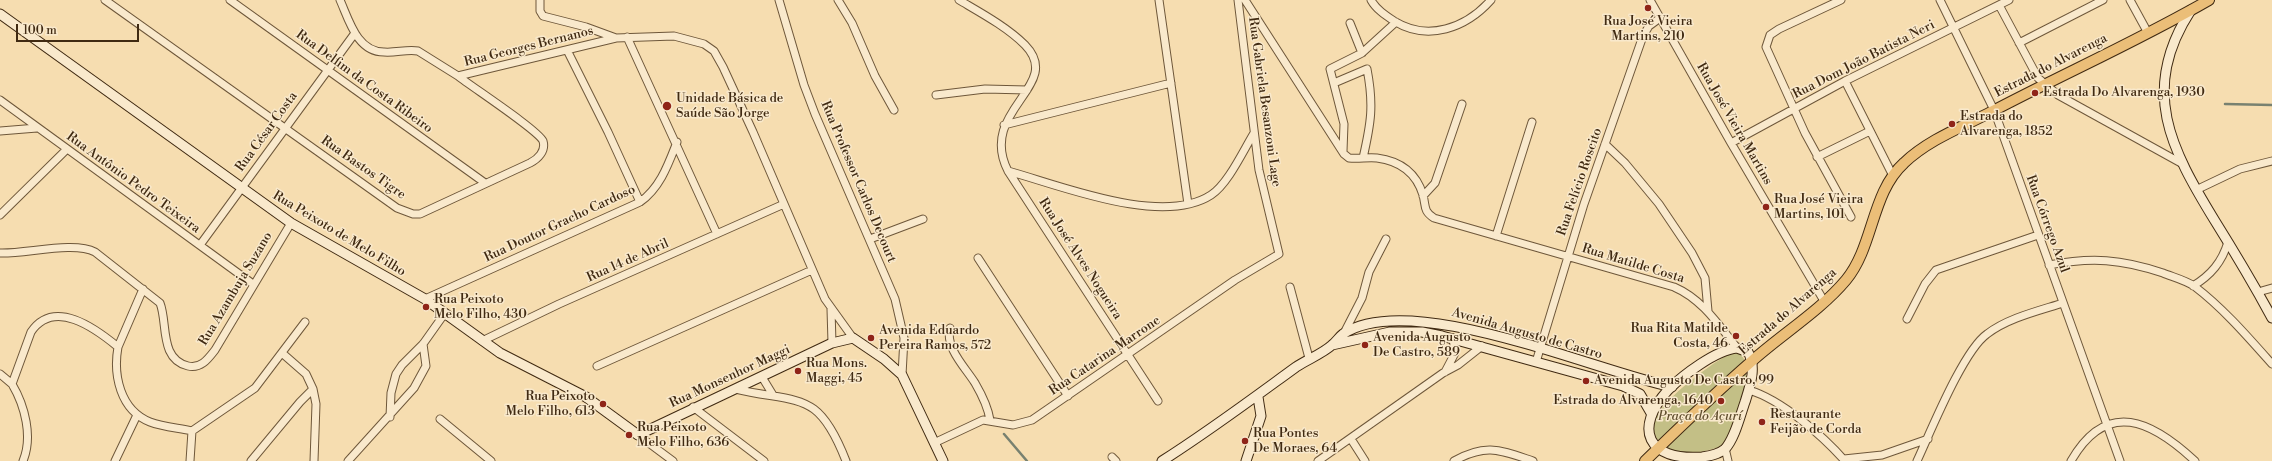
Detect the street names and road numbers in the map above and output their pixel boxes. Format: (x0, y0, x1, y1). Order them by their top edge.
street label: Rua Gabriela Besanzoni Lage (1244, 16, 1284, 188)
street label: Rua Dom João Batista Neri (1790, 17, 1938, 103)
street label: Rua Georges Bernanos (463, 23, 595, 71)
street label: Rua Delfim da Costa Ribeiro (293, 27, 435, 137)
street label: Estrada do Alvarenga (1992, 31, 2110, 101)
street label: Rua José Vieira Martins (1693, 60, 1775, 188)
street label: Rua César Costa (233, 89, 301, 175)
street label: Rua Professor Carlos Decourt (817, 99, 899, 265)
street label: Rua Felício Roscito (1554, 126, 1606, 238)
street label: Rua Antônio Pedro Teixeira (63, 129, 203, 237)
street label: Rua Bastos Tigre (318, 133, 408, 203)
street label: Rua Córrego Azul (2022, 173, 2072, 275)
street label: Rua Doutor Gracho Cardoso (482, 182, 638, 266)
street label: Rua Peixoto de Melo Filho (270, 188, 408, 280)
street label: Rua José Alves Nogueira (1035, 195, 1125, 323)
street label: Rua Azambuja Suzano (196, 229, 276, 349)
street label: Rua 14 de Abril (585, 236, 671, 286)
street label: Rua Matilde Costa (1580, 241, 1686, 287)
street label: Estrada do Alvarenga (1736, 265, 1840, 359)
street label: Avenida Augusto de Castro (1450, 305, 1604, 363)
street label: Rua Catarina Marrone (1046, 313, 1164, 399)
street label: Rua Monsenhor Maggi (667, 342, 793, 412)

